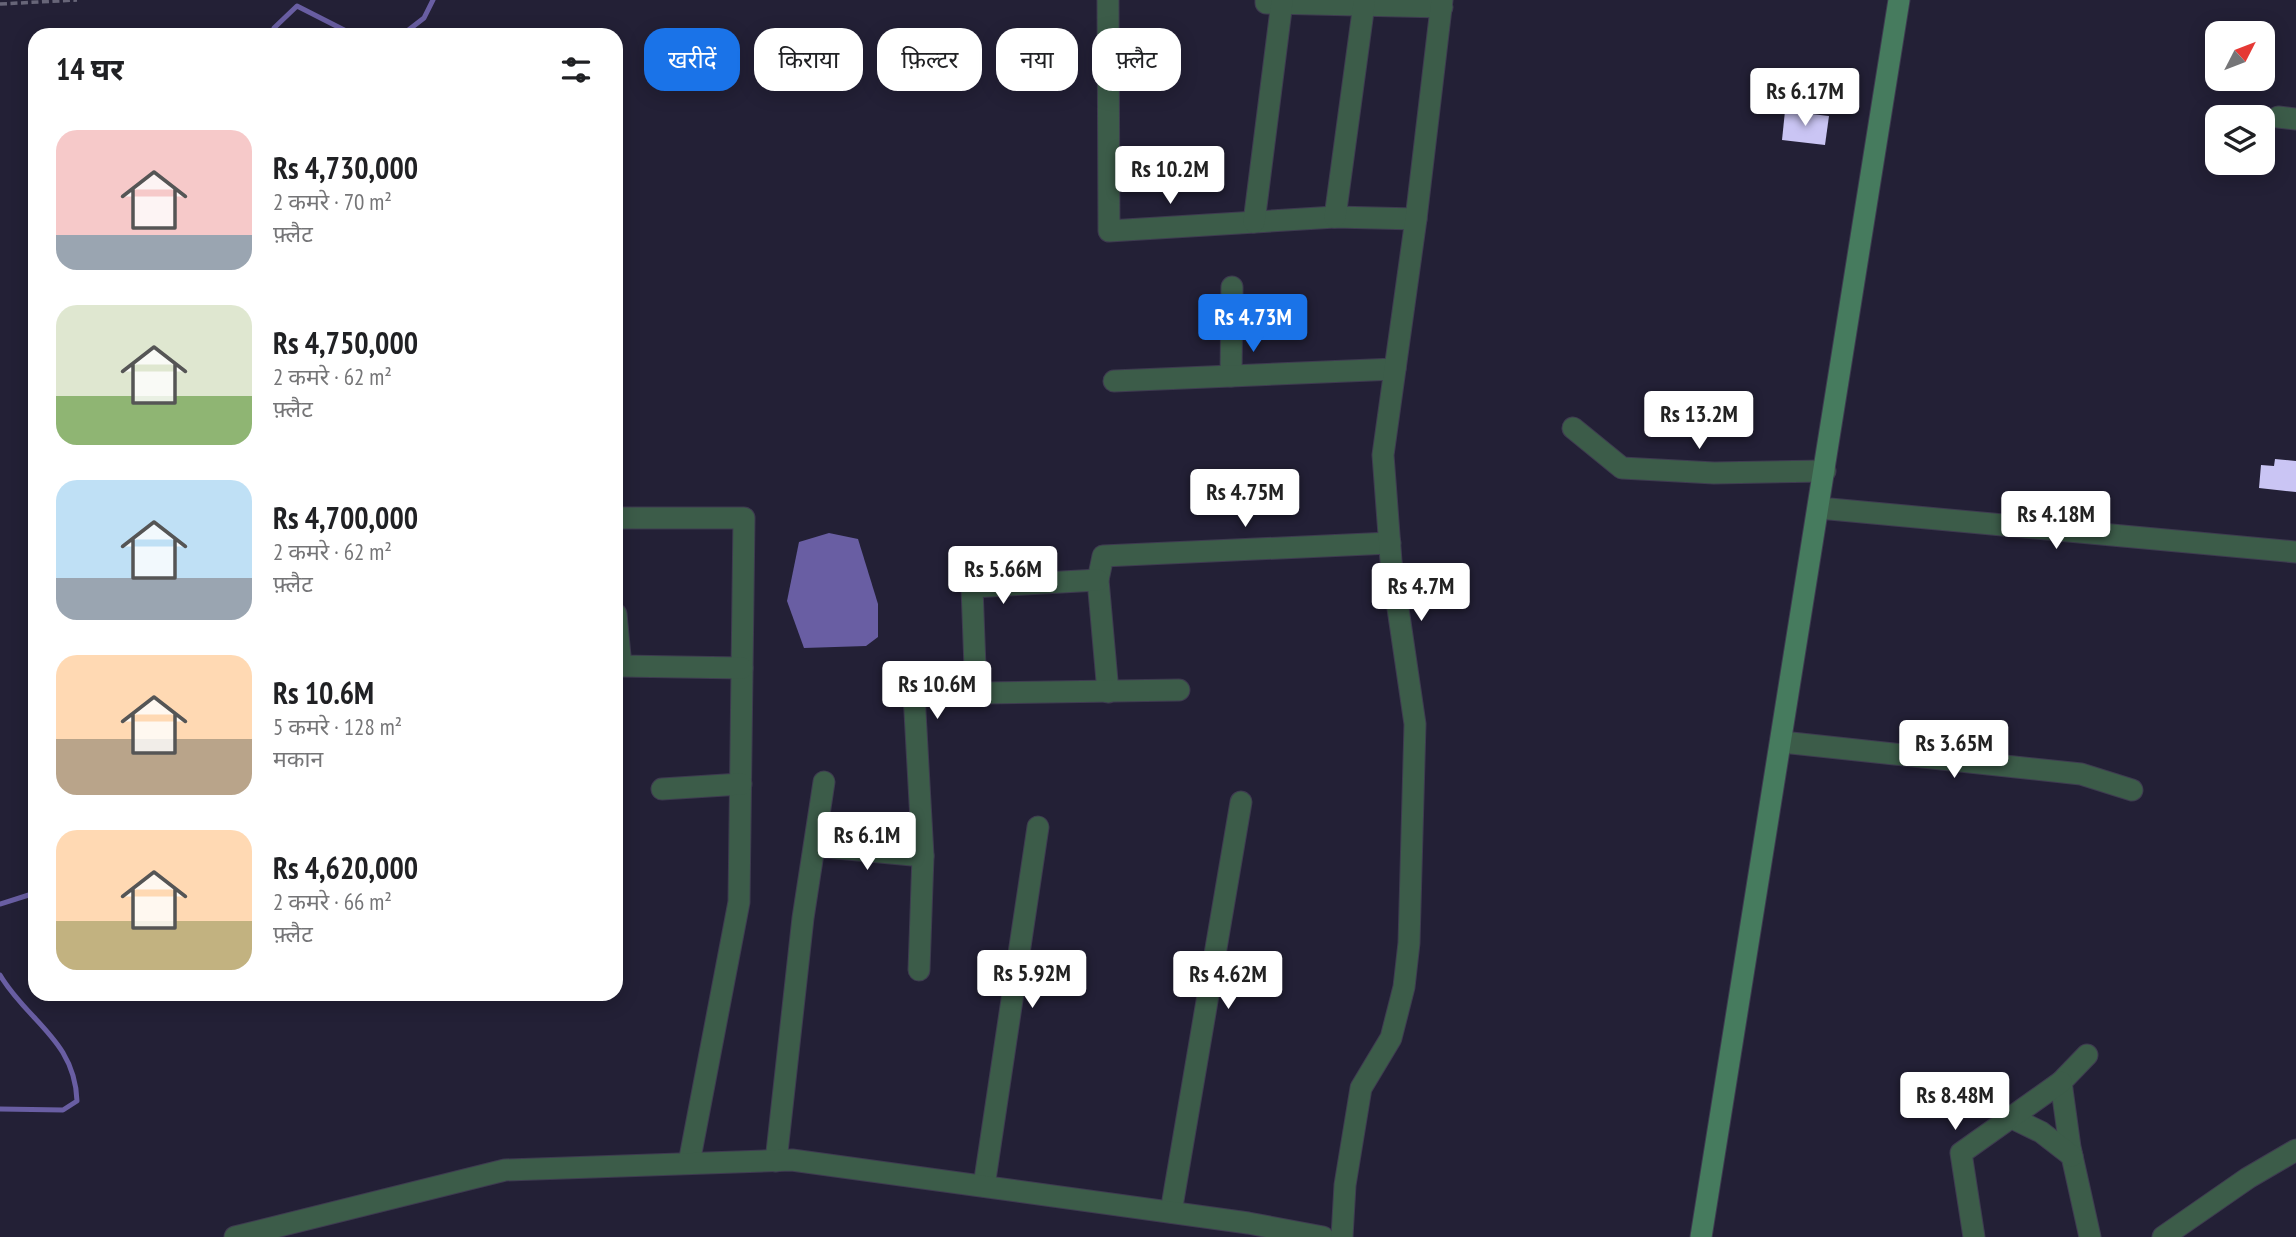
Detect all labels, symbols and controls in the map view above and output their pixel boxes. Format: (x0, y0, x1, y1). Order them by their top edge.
north arrow (2205, 21, 2275, 91)
map controls (2205, 21, 2275, 175)
chip: खरीदें (644, 28, 740, 91)
chip: किराया (754, 28, 863, 91)
chip: फ़िल्टर (877, 28, 982, 91)
chip: नया (996, 28, 1078, 91)
chip: फ़्लैट (1092, 28, 1181, 91)
text: 14 घर (56, 49, 124, 88)
icon: filters (557, 51, 595, 89)
pin: Rs 6.17M (1733, 68, 1877, 128)
text: Rs 6.17M (1766, 76, 1844, 105)
button: layers (2205, 105, 2275, 175)
pin: Rs 10.2M (1098, 146, 1242, 206)
text: Rs 4,730,000 (273, 148, 418, 187)
text: Rs 10.2M (1131, 154, 1209, 183)
icon: home (112, 158, 196, 242)
text: 2 कमरे · 70 m² (273, 187, 392, 216)
text: फ़्लैट (273, 219, 313, 248)
pin: Rs 4.73M (1181, 294, 1325, 354)
text: Rs 4.73M (1214, 302, 1292, 331)
text: Rs 4,750,000 (273, 323, 418, 362)
icon: home (112, 333, 196, 417)
text: 2 कमरे · 62 m² (273, 362, 392, 391)
pin: Rs 13.2M (1627, 392, 1771, 451)
text: फ़्लैट (273, 394, 313, 423)
text: Rs 13.2M (1660, 399, 1738, 428)
pin: Rs 4.75M (1173, 470, 1317, 529)
text: Rs 4.75M (1206, 477, 1284, 506)
pin: Rs 4.18M (1984, 491, 2128, 551)
text: Rs 4,700,000 (273, 498, 418, 537)
text: Rs 4.18M (2017, 499, 2095, 528)
icon: home (112, 508, 196, 592)
text: 2 कमरे · 62 m² (273, 537, 392, 566)
pin: Rs 5.66M (931, 546, 1075, 606)
text: Rs 5.66M (964, 554, 1042, 583)
pin: Rs 4.7M (1356, 564, 1486, 623)
text: फ़्लैट (273, 569, 313, 598)
text: Rs 4.7M (1388, 571, 1454, 600)
pin: Rs 10.6M (865, 662, 1009, 721)
text: Rs 10.6M (898, 669, 976, 698)
text: Rs 10.6M (273, 673, 374, 712)
icon: home (112, 683, 196, 767)
text: 5 कमरे · 128 m² (273, 712, 402, 741)
pin: Rs 3.65M (1882, 720, 2026, 780)
text: Rs 3.65M (1915, 728, 1993, 757)
text: मकान (273, 744, 323, 773)
pin: Rs 6.1M (802, 812, 932, 872)
text: Rs 6.1M (834, 820, 900, 849)
text: Rs 4,620,000 (273, 848, 418, 887)
icon: home (112, 858, 196, 942)
text: 2 कमरे · 66 m² (273, 887, 392, 916)
text: फ़्लैट (273, 919, 313, 948)
pin: Rs 5.92M (960, 950, 1104, 1010)
pin: Rs 4.62M (1156, 951, 1300, 1011)
text: Rs 5.92M (993, 958, 1071, 987)
text: Rs 4.62M (1189, 959, 1267, 988)
pin: Rs 8.48M (1883, 1072, 2027, 1132)
text: Rs 8.48M (1916, 1080, 1994, 1109)

